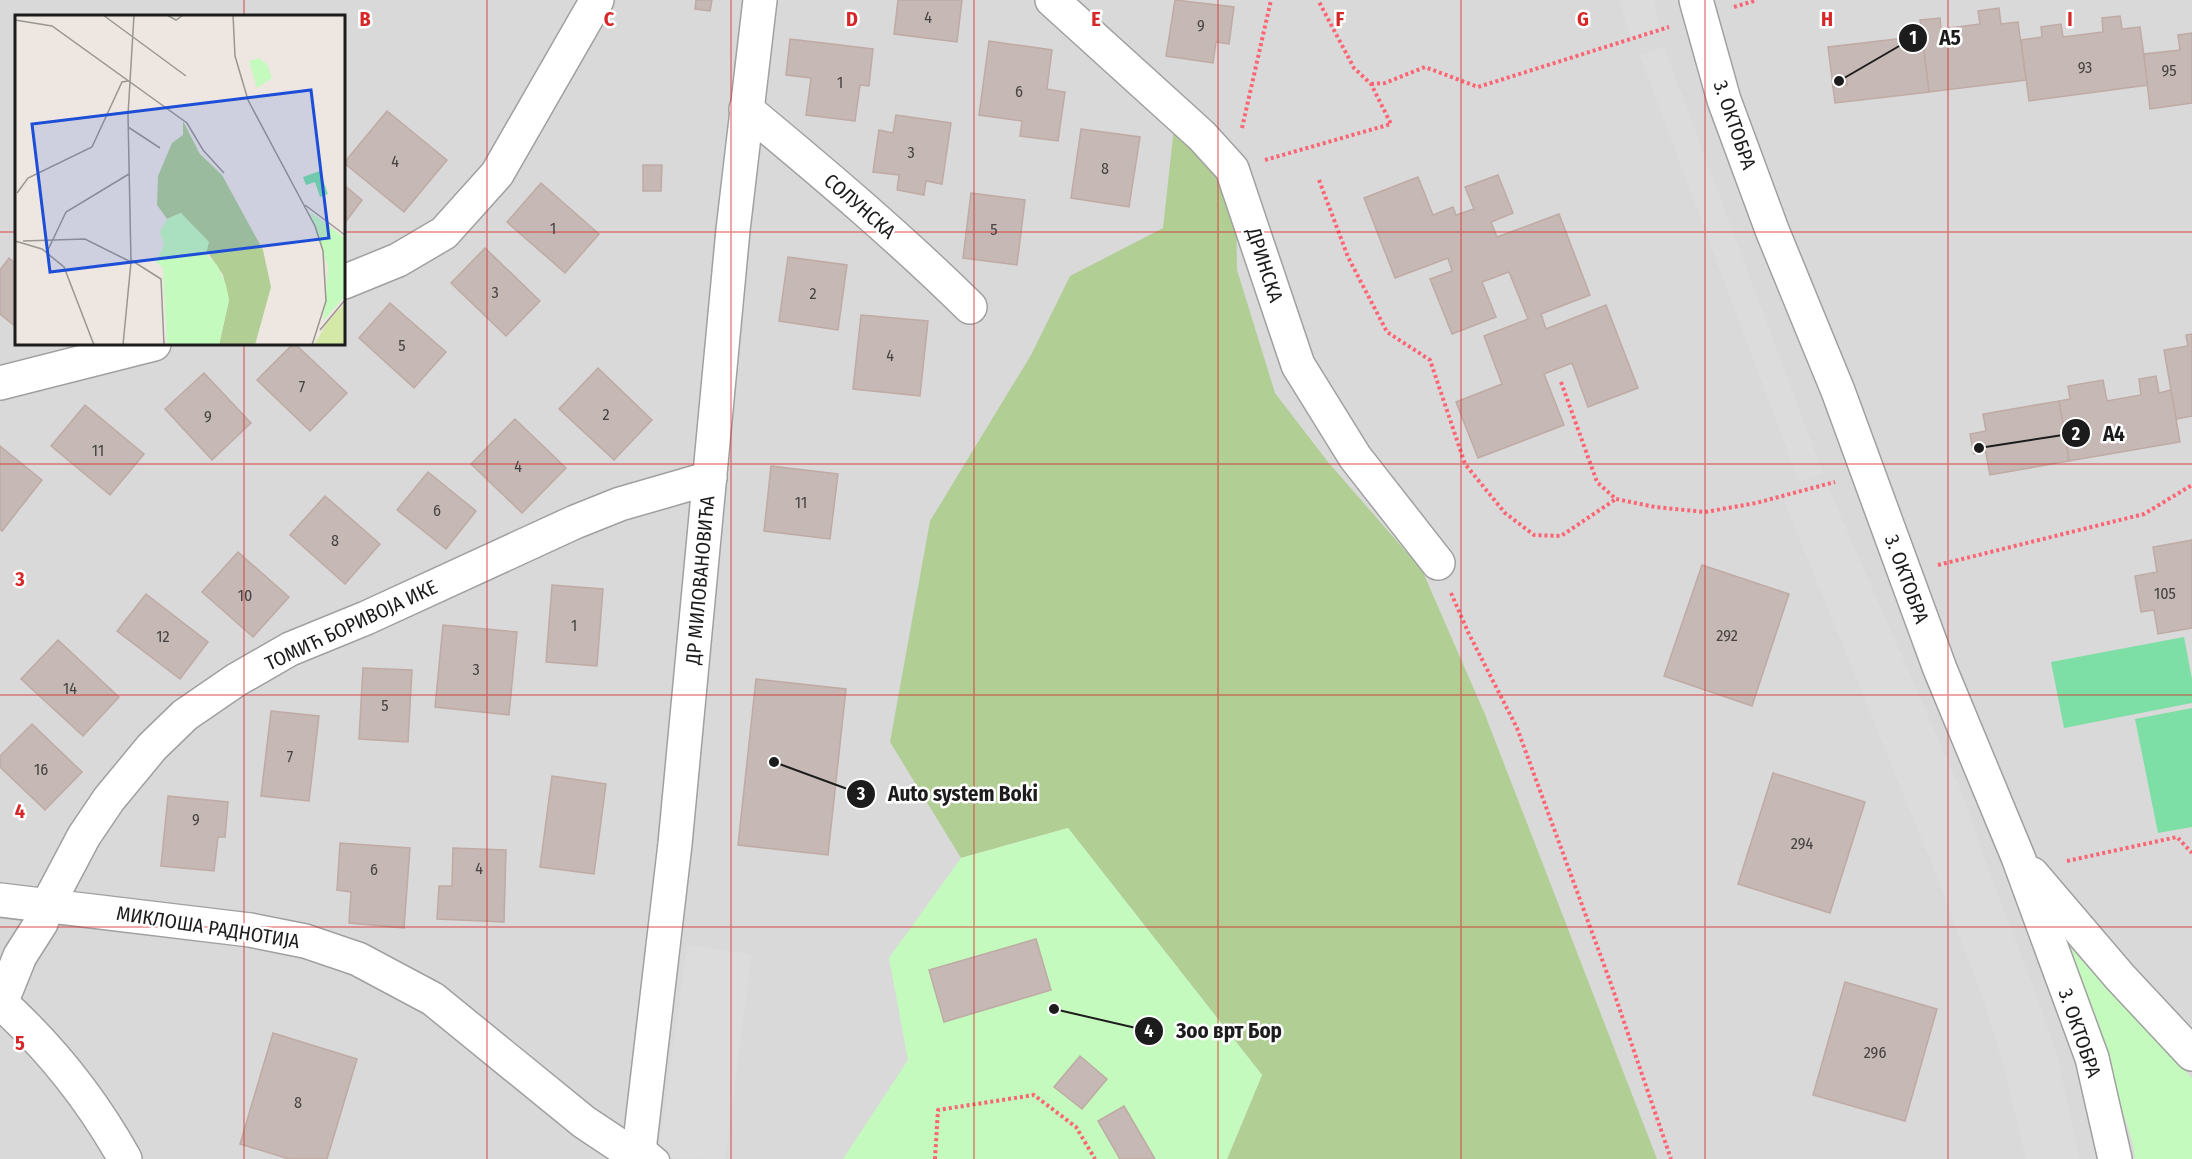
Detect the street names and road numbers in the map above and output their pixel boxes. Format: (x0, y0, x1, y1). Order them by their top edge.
street label: 3. ОКТОБРА (1709, 77, 1762, 173)
street label: СОЛУНСКА (819, 168, 901, 244)
street label: ДРИНСКА (1241, 224, 1288, 306)
street label: ДР МИЛОВАНОВИЋА (681, 494, 719, 667)
street label: 3. ОКТОБРА (1880, 531, 1934, 627)
street label: ТОМИЋ БОРИВОЈА ИКЕ (261, 575, 441, 675)
street label: МИКЛОША РАДНОТИЈА (115, 901, 302, 953)
street label: 3. ОКТОБРА (2054, 985, 2107, 1081)

